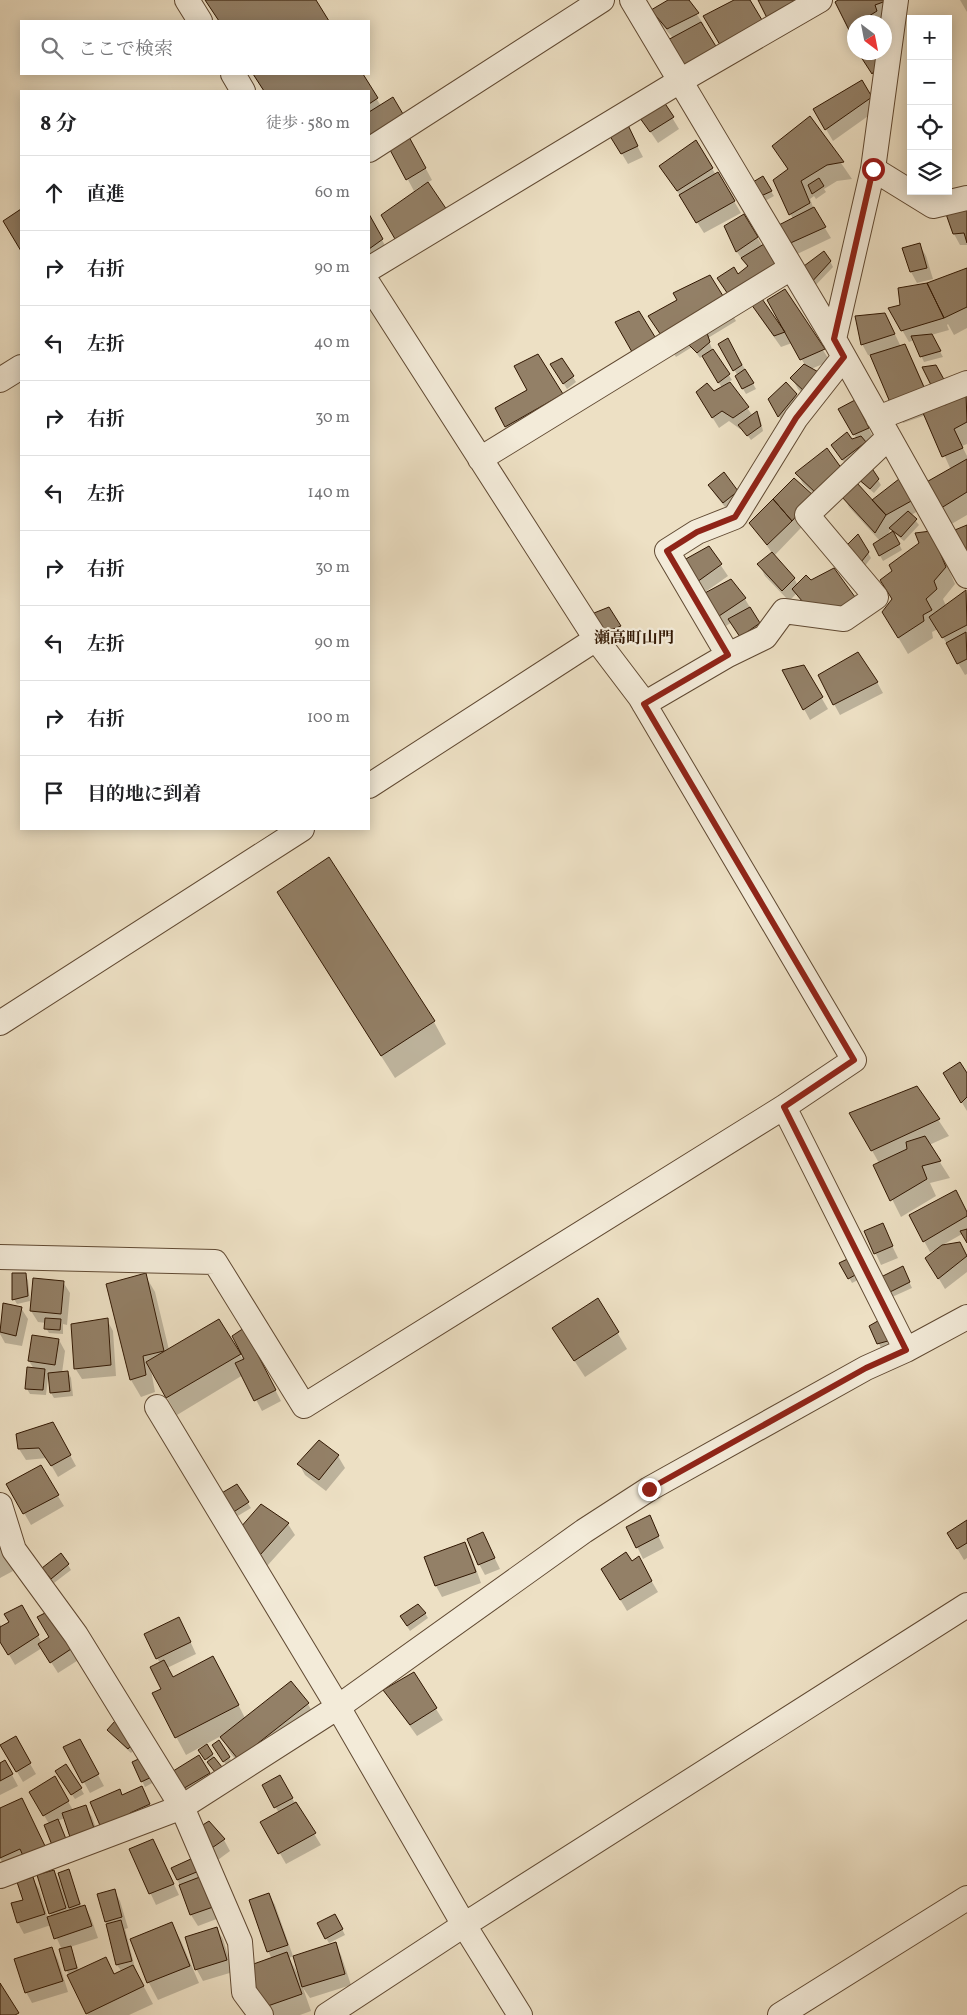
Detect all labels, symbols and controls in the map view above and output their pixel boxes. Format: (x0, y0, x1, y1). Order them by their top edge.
north arrow (847, 15, 892, 60)
map controls (907, 15, 952, 195)
button: + (907, 15, 952, 60)
search box (20, 20, 370, 75)
icon: search (38, 34, 66, 62)
text: ここで検索 (78, 37, 173, 63)
button: − (907, 60, 952, 105)
button: locate (907, 105, 952, 150)
text: 8 分 (40, 110, 77, 139)
text: 徒歩 · 580 m (266, 113, 350, 135)
button: layers (907, 150, 952, 195)
route start (862, 158, 885, 181)
icon: ahead (40, 179, 68, 207)
text: 直進 (87, 182, 125, 208)
text: 60 m (315, 182, 350, 204)
icon: right (40, 254, 68, 282)
text: 右折 (87, 257, 125, 283)
text: 90 m (314, 257, 350, 279)
icon: left (40, 329, 68, 357)
text: 左折 (87, 332, 125, 358)
text: 40 m (314, 332, 350, 354)
icon: right (40, 404, 68, 432)
text: 右折 (87, 407, 125, 433)
text: 30 m (315, 407, 350, 429)
icon: left (40, 479, 68, 507)
text: 左折 (87, 482, 125, 508)
text: 140 m (308, 482, 350, 504)
icon: right (40, 554, 68, 582)
text: 右折 (87, 557, 125, 583)
text: 30 m (315, 557, 350, 579)
district label: 瀬高町山門 (594, 628, 674, 650)
icon: left (40, 629, 68, 657)
text: 左折 (87, 632, 125, 658)
text: 90 m (314, 632, 350, 654)
icon: right (40, 704, 68, 732)
text: 右折 (87, 707, 125, 733)
text: 100 m (307, 707, 350, 729)
icon: arrive (40, 779, 68, 807)
text: 目的地に到着 (87, 782, 201, 808)
route end (638, 1478, 661, 1501)

